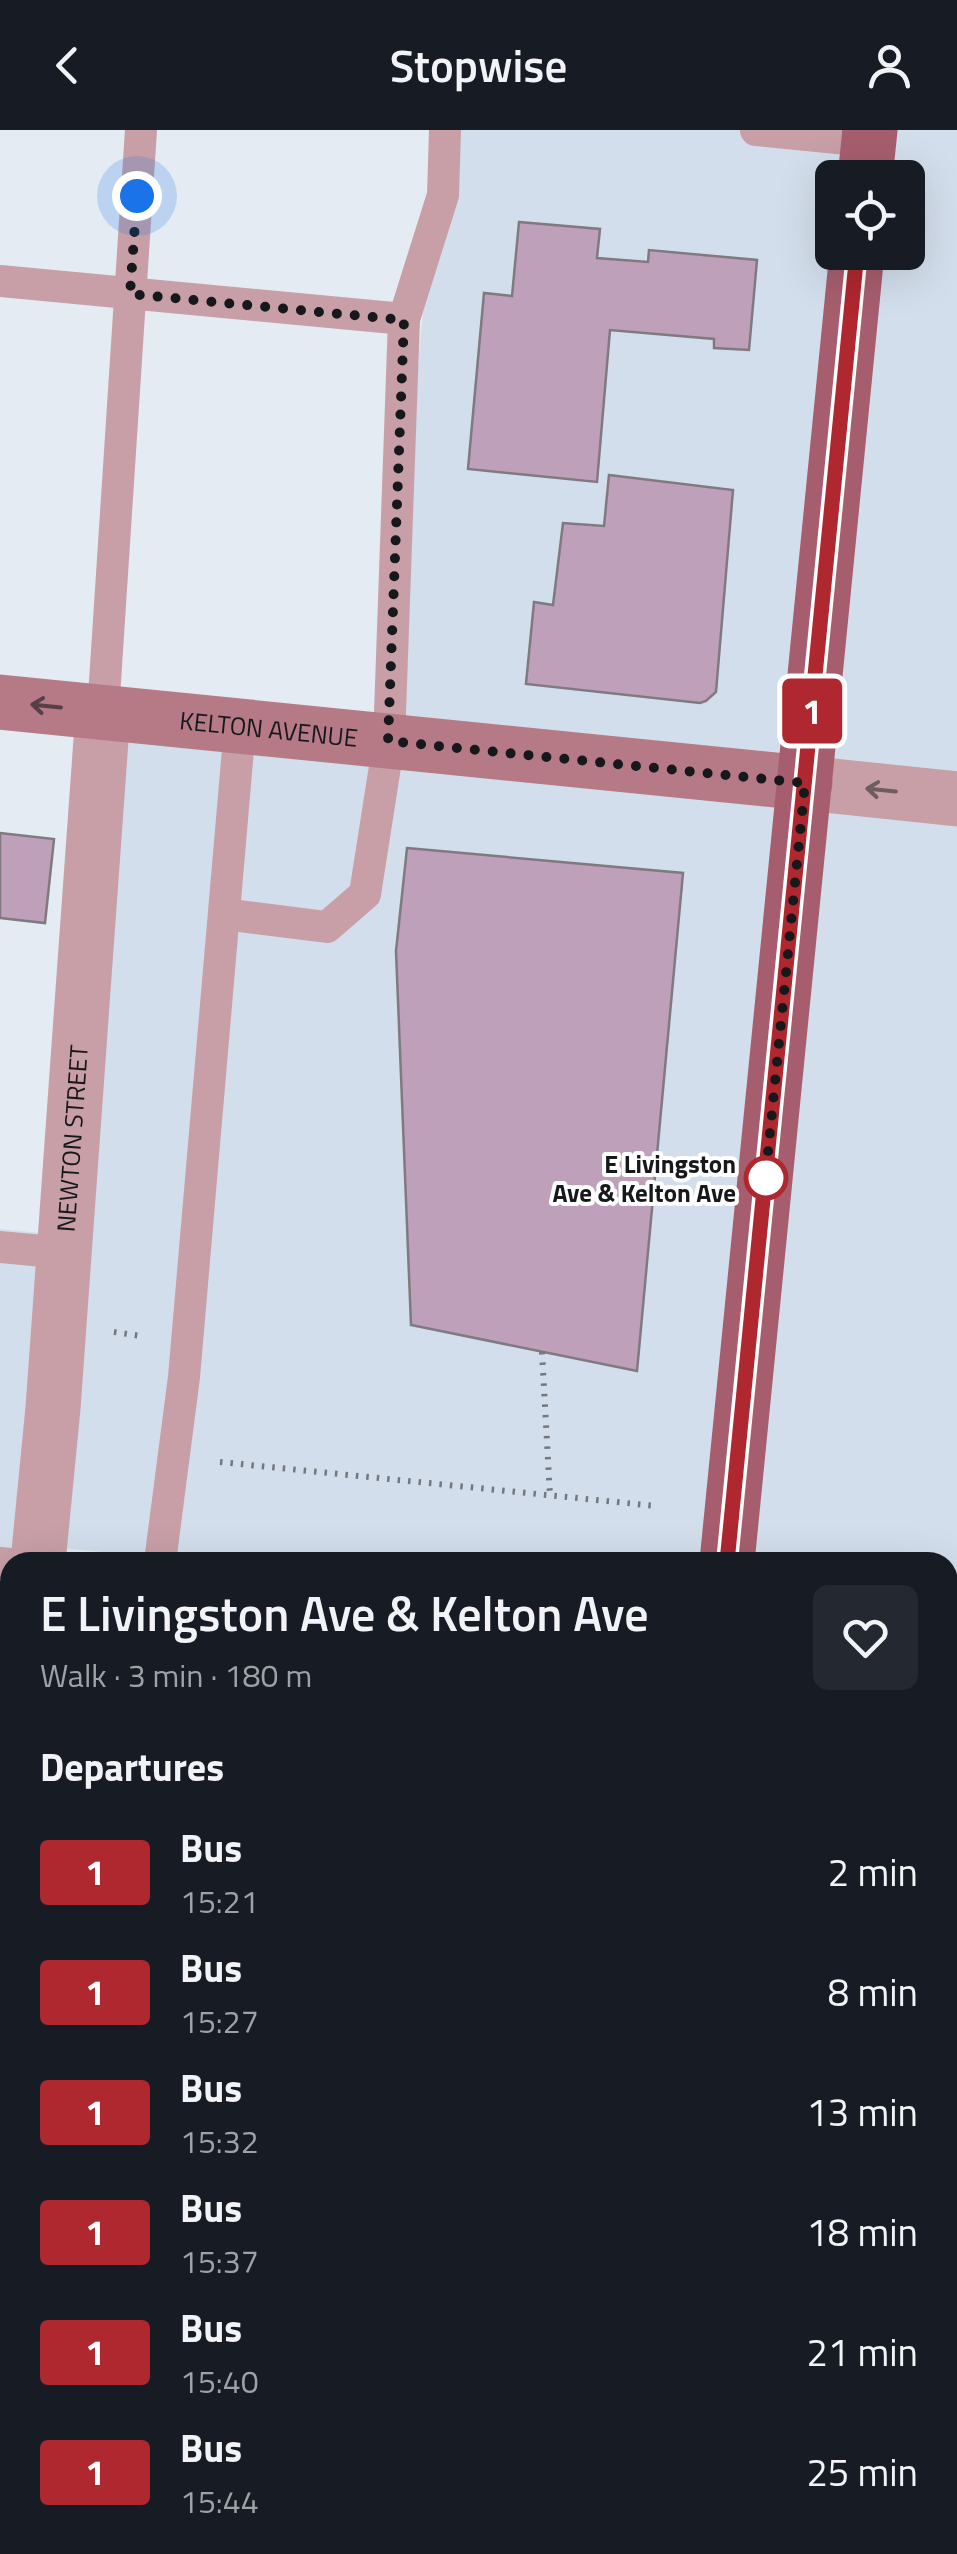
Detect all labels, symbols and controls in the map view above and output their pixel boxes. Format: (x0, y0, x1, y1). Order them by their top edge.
text: Stopwise (390, 31, 567, 99)
icon: back (40, 38, 95, 93)
icon: person (862, 38, 917, 93)
map controls (815, 160, 925, 270)
button: locate (815, 160, 925, 270)
your location (112, 171, 162, 221)
line badge: 1 (780, 678, 844, 744)
text: 1 (802, 684, 822, 738)
one-way arrow (30, 697, 63, 716)
street label: KELTON AVENUE (178, 701, 359, 757)
one-way arrow (865, 780, 898, 799)
street label: NEWTON STREET (47, 1044, 98, 1233)
place label: E Livingston Ave & Kelton Ave (552, 1145, 736, 1212)
marker: E Livingston Ave & Kelton Ave (745, 1157, 787, 1199)
text: E Livingston Ave & Kelton Ave (40, 1577, 649, 1650)
button: heart (813, 1585, 918, 1690)
text: Walk · 3 min · 180 m (40, 1651, 312, 1699)
text: Departures (40, 1738, 224, 1796)
text: Bus (180, 1819, 242, 1877)
text: 2 min (828, 1843, 918, 1901)
text: 1 (85, 1845, 105, 1899)
text: 15:21 (180, 1877, 259, 1925)
text: Bus (180, 1939, 242, 1997)
text: 8 min (828, 1963, 918, 2021)
text: 1 (85, 1965, 105, 2019)
text: 15:27 (180, 1997, 259, 2045)
text: Bus (180, 2059, 242, 2117)
text: 13 min (807, 2083, 918, 2141)
text: 1 (85, 2085, 105, 2139)
text: 15:32 (180, 2117, 259, 2165)
text: Bus (180, 2179, 242, 2237)
text: 18 min (807, 2203, 918, 2261)
text: 1 (85, 2205, 105, 2259)
text: 15:37 (180, 2237, 259, 2285)
text: Bus (180, 2299, 242, 2357)
text: 21 min (807, 2323, 918, 2381)
text: 1 (85, 2325, 105, 2379)
text: 15:40 (180, 2357, 259, 2405)
text: Bus (180, 2419, 242, 2477)
text: 25 min (807, 2443, 918, 2501)
text: 1 (85, 2445, 105, 2499)
text: 15:44 (180, 2477, 259, 2525)

